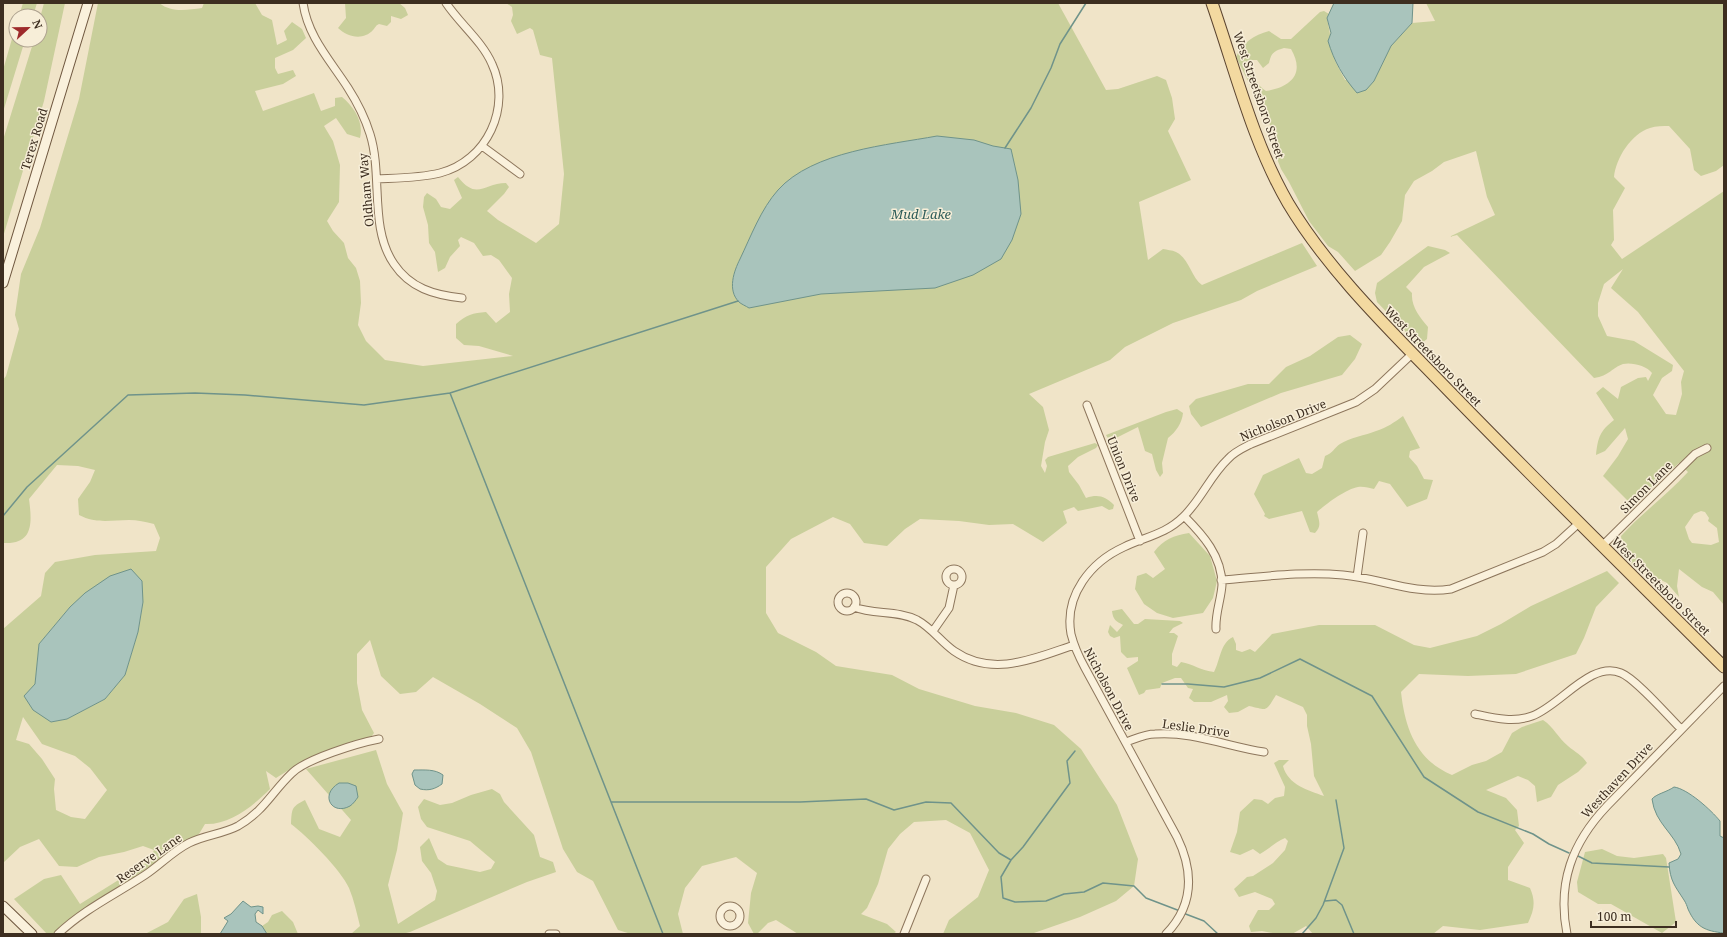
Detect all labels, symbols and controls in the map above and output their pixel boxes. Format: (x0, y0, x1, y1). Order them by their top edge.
north arrow (8, 8, 48, 48)
text: N (29, 17, 46, 31)
street label: West Streetsboro Street (1229, 29, 1289, 161)
street label: Terex Road (16, 105, 52, 172)
street label: Oldham Way (354, 152, 378, 228)
water label: Mud Lake (890, 205, 952, 223)
street label: West Streetsboro Street (1381, 302, 1485, 410)
street label: Nicholson Drive (1237, 395, 1329, 445)
street label: Union Drive (1103, 434, 1145, 504)
street label: Simon Lane (1616, 457, 1676, 517)
street label: West Streetsboro Street (1608, 533, 1714, 639)
street label: Nicholson Drive (1080, 644, 1138, 734)
street label: Leslie Drive (1161, 715, 1231, 741)
street label: Westhaven Drive (1577, 738, 1657, 822)
street label: Reserve Lane (113, 829, 185, 887)
scale bar (1591, 903, 1676, 929)
text: 100 m (1597, 908, 1632, 925)

